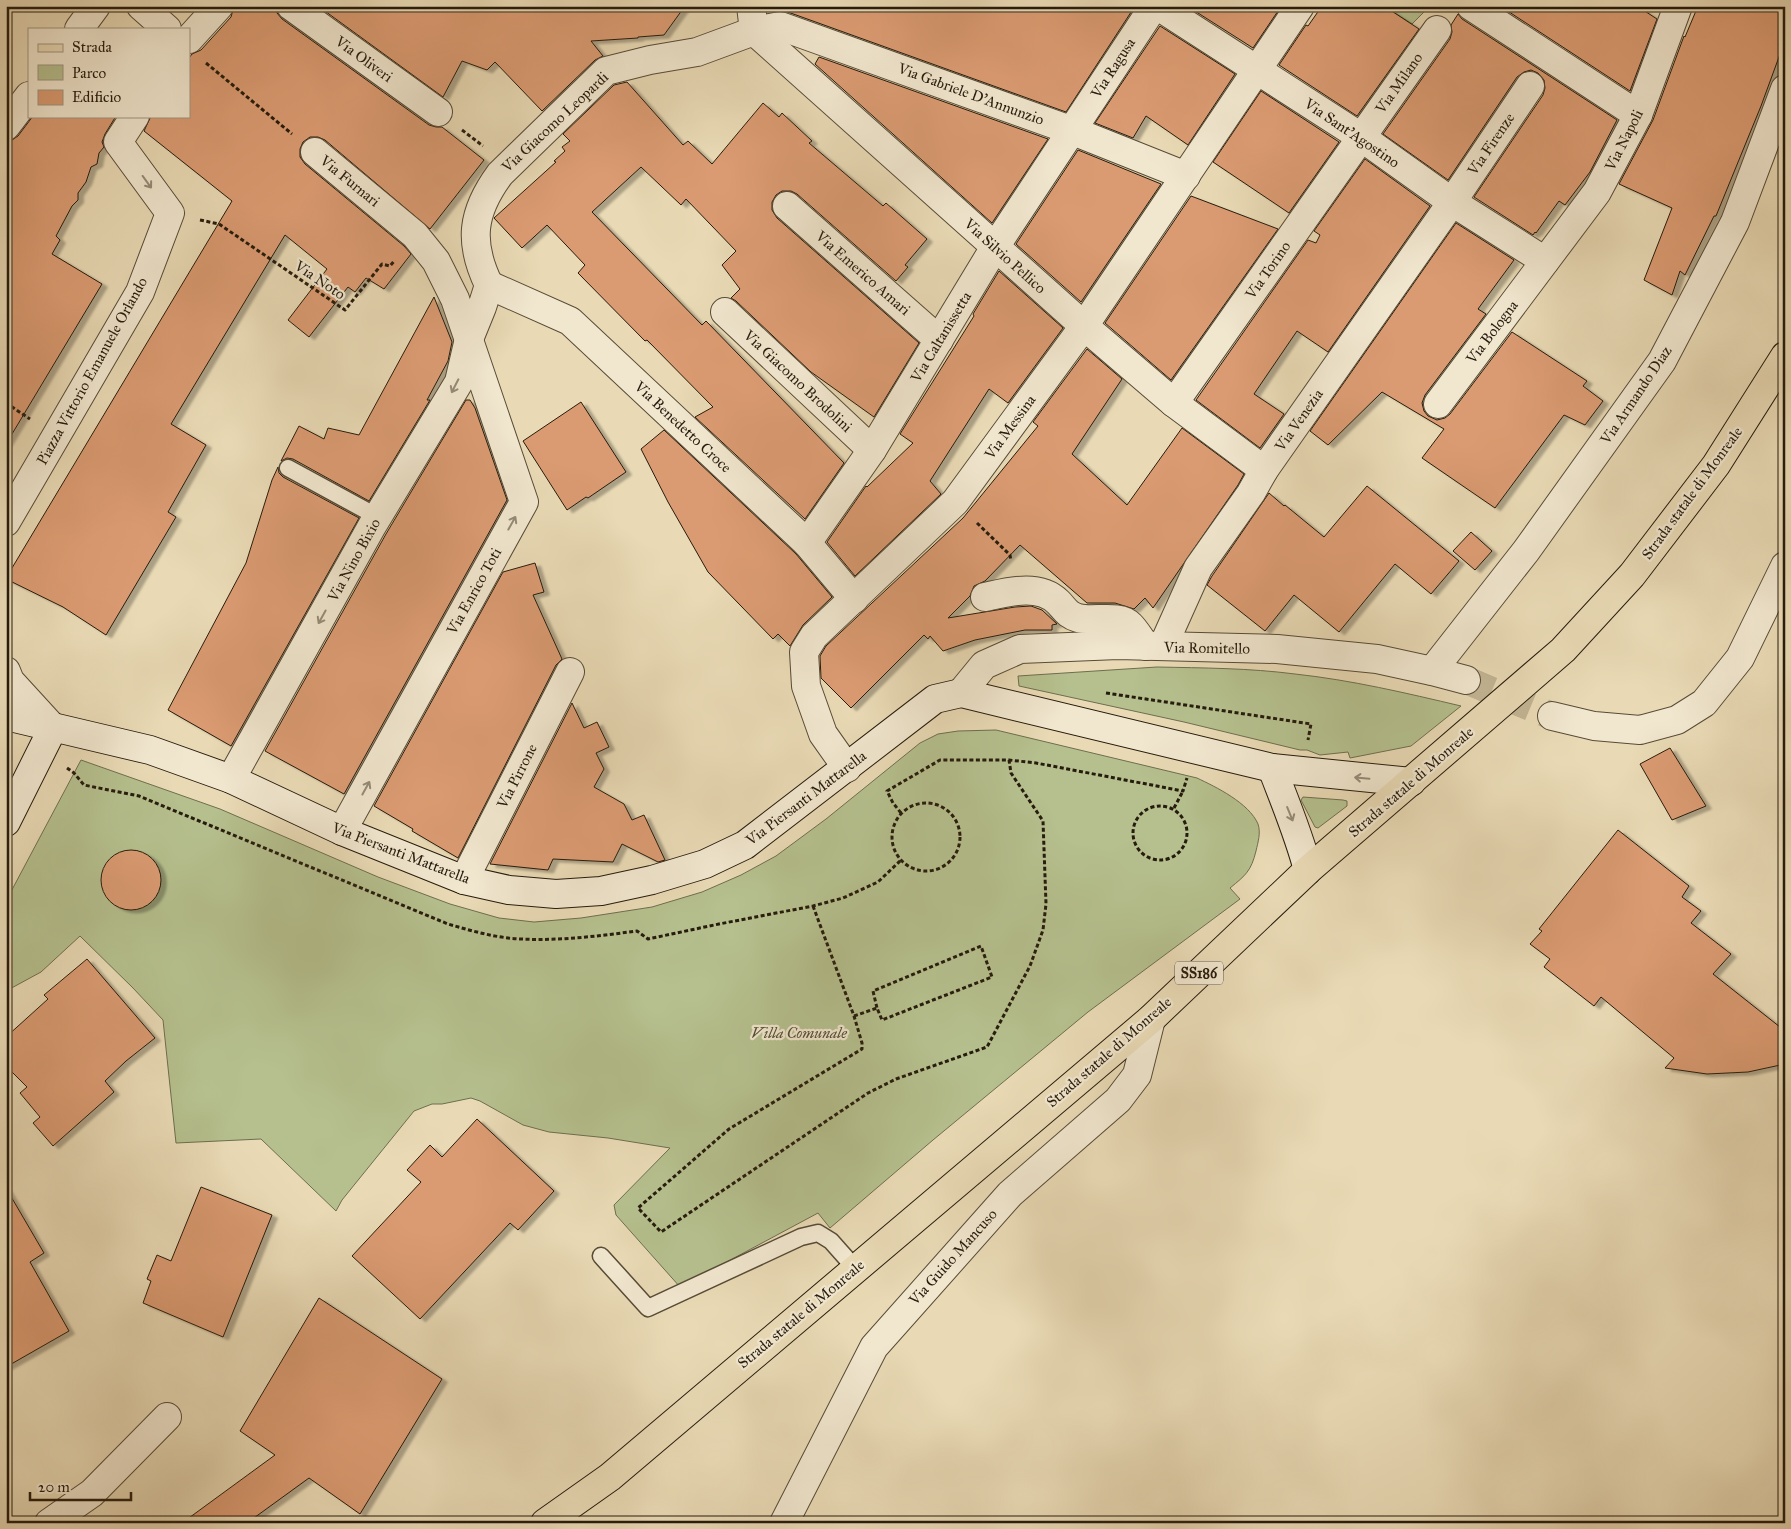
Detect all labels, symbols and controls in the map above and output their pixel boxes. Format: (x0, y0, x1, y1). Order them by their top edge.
legend (28, 28, 190, 118)
street label: Via Oliveri (331, 32, 396, 86)
street label: Via Ragusa (1086, 34, 1139, 102)
text: Strada (72, 38, 112, 56)
street label: Via Milano (1371, 49, 1427, 118)
street label: Via Gabriele D'Annunzio (895, 59, 1047, 129)
text: Parco (72, 64, 107, 82)
street label: Via Giacomo Leopardi (497, 68, 612, 177)
text: Edificio (72, 88, 121, 106)
street label: Via Sant'Agostino (1300, 94, 1403, 172)
street label: Via Napoli (1601, 106, 1647, 174)
street label: Via Firenze (1463, 109, 1518, 179)
street label: Via Furnari (316, 151, 383, 211)
one-way arrow (142, 175, 152, 189)
street label: Via Silvio Pellico (960, 214, 1050, 298)
street label: Via Emerico Amari (811, 226, 914, 319)
street label: Via Torino (1241, 237, 1295, 303)
street label: Via Noto (290, 256, 349, 304)
street label: Piazza Vittorio Emanuele Orlando (33, 274, 151, 468)
street label: Via Caltanissetta (906, 288, 976, 387)
street label: Via Bologna (1462, 296, 1522, 368)
street label: Via Giacomo Brodolini (739, 325, 856, 436)
street label: Via Armando Diaz (1596, 342, 1676, 448)
street label: Via Benedetto Croce (630, 377, 735, 477)
one-way arrow (450, 378, 460, 393)
street label: Via Venezia (1271, 385, 1327, 455)
street label: Via Messina (980, 391, 1040, 464)
street label: Strada statale di Monreale (1638, 423, 1746, 563)
street label: Via Nino Bixio (323, 515, 384, 606)
one-way arrow (507, 517, 517, 531)
street label: Via Enrico Toti (442, 545, 505, 638)
one-way arrow (316, 610, 326, 624)
street label: Via Romitello (1163, 638, 1251, 658)
street label: Strada statale di Monreale (1345, 723, 1477, 841)
street label: Via Pirrone (493, 741, 541, 812)
street label: Via Piersanti Mattarella (741, 746, 870, 850)
one-way arrow (1355, 773, 1371, 782)
one-way arrow (361, 781, 371, 796)
one-way arrow (1286, 805, 1295, 821)
street label: Via Piersanti Mattarella (329, 818, 473, 888)
road number: SS186 (1175, 961, 1223, 984)
street label: Strada statale di Monreale (1043, 993, 1175, 1111)
park label: Villa Comunale (751, 1024, 847, 1042)
street label: Via Guido Mancuso (905, 1205, 1001, 1309)
street label: Strada statale di Monreale (734, 1256, 868, 1372)
scale bar (30, 1469, 131, 1501)
text: 20 m (38, 1478, 70, 1496)

